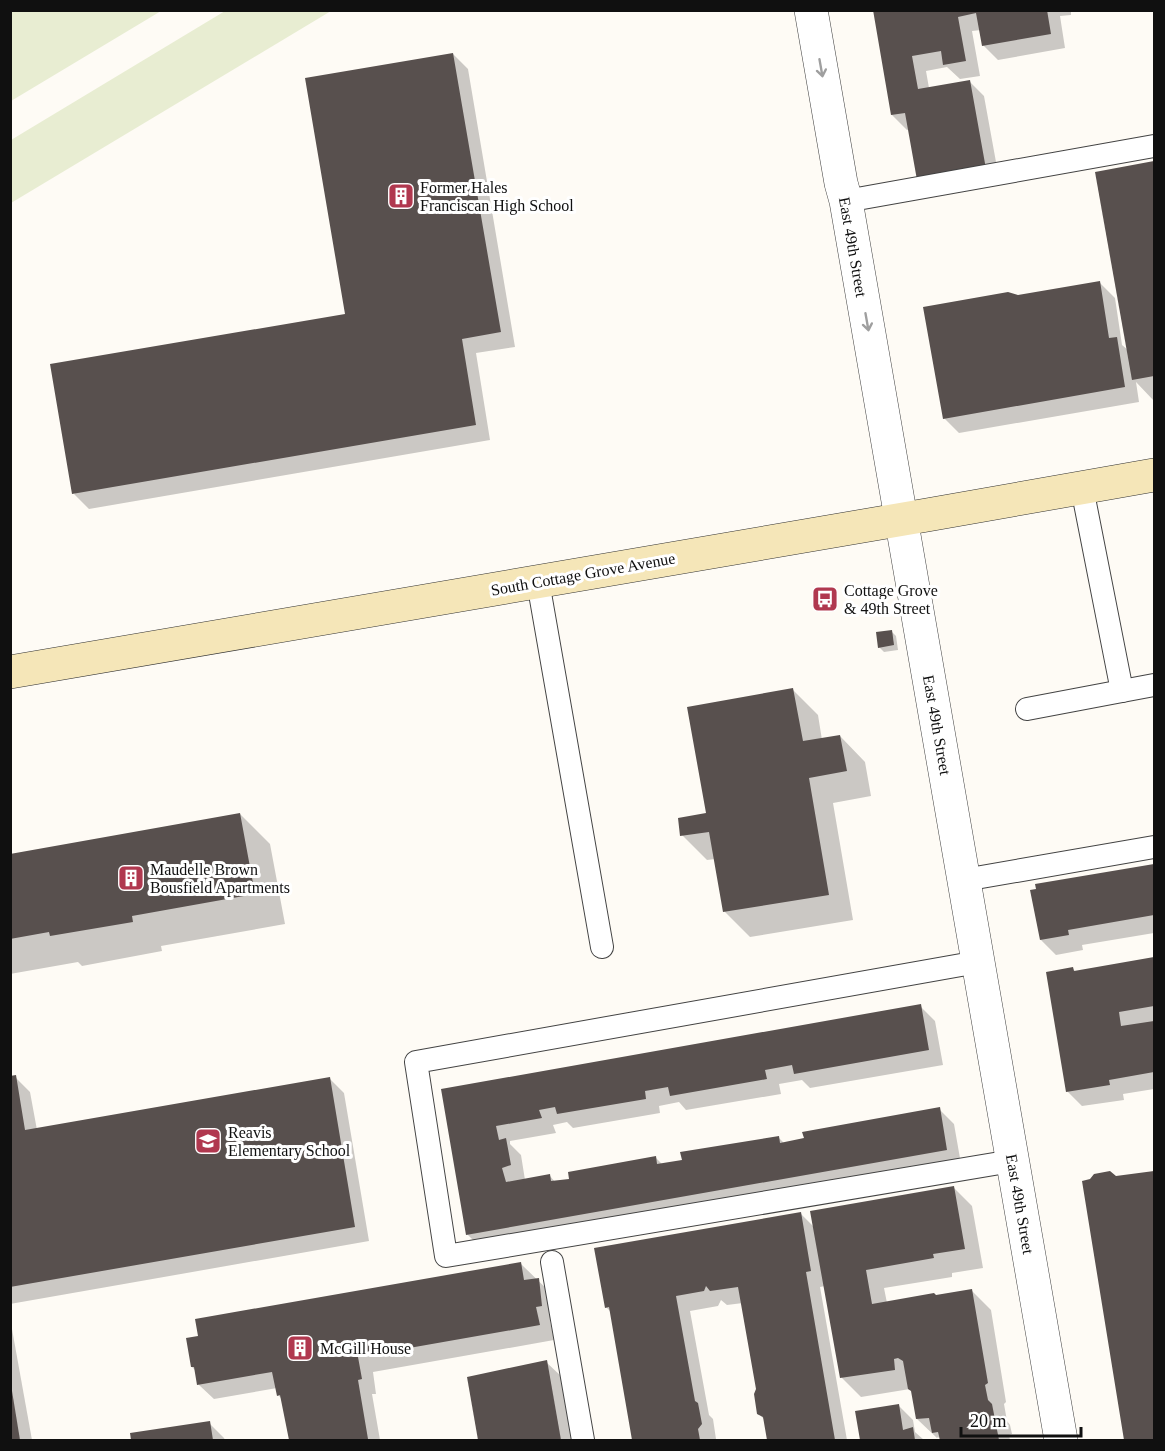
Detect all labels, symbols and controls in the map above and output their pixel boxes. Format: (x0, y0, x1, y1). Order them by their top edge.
one-way arrow (816, 58, 827, 77)
place label: Former Hales Franciscan High School (420, 179, 574, 215)
building icon: Former Hales Franciscan High School (386, 181, 416, 211)
street label: East 49th Street (836, 196, 870, 299)
one-way arrow (862, 312, 873, 331)
street label: South Cottage Grove Avenue (490, 549, 677, 600)
place label: Cottage Grove & 49th Street (844, 582, 938, 617)
bus stop icon: Cottage Grove & 49th Street (810, 584, 840, 614)
street label: East 49th Street (920, 674, 954, 777)
place label: Maudelle Brown Bousfield Apartments (150, 861, 290, 897)
building icon: Maudelle Brown Bousfield Apartments (116, 863, 146, 893)
place label: Reavis Elementary School (228, 1124, 351, 1160)
school or university icon: Reavis Elementary School (193, 1126, 223, 1156)
street label: East 49th Street (1003, 1153, 1037, 1256)
building icon: McGill House (285, 1333, 315, 1363)
place label: McGill House (320, 1340, 411, 1357)
scale bar (961, 1400, 1081, 1438)
text: 20 m (970, 1411, 1007, 1431)

